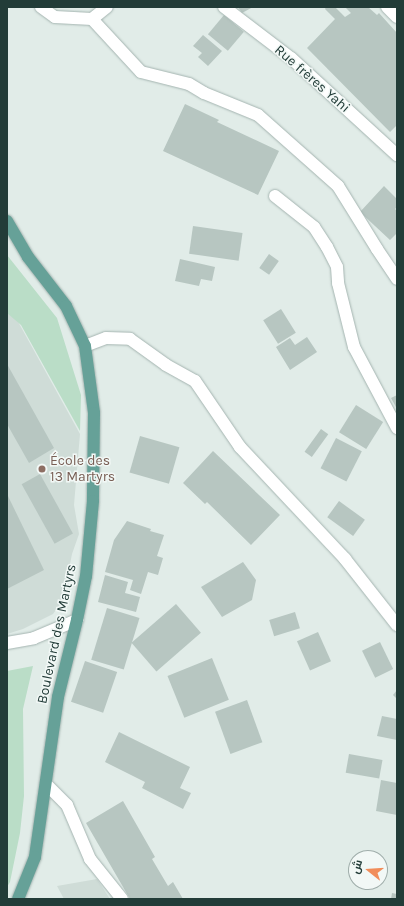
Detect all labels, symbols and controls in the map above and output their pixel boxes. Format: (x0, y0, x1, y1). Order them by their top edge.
street label: Rue frères Yahi (271, 42, 353, 116)
place label: École des 13 Martyrs (50, 453, 115, 486)
marker: École des 13 Martyrs (37, 464, 47, 474)
street label: Boulevard des Martyrs (34, 563, 80, 705)
north arrow (348, 850, 388, 890)
text: ش (349, 858, 365, 875)

